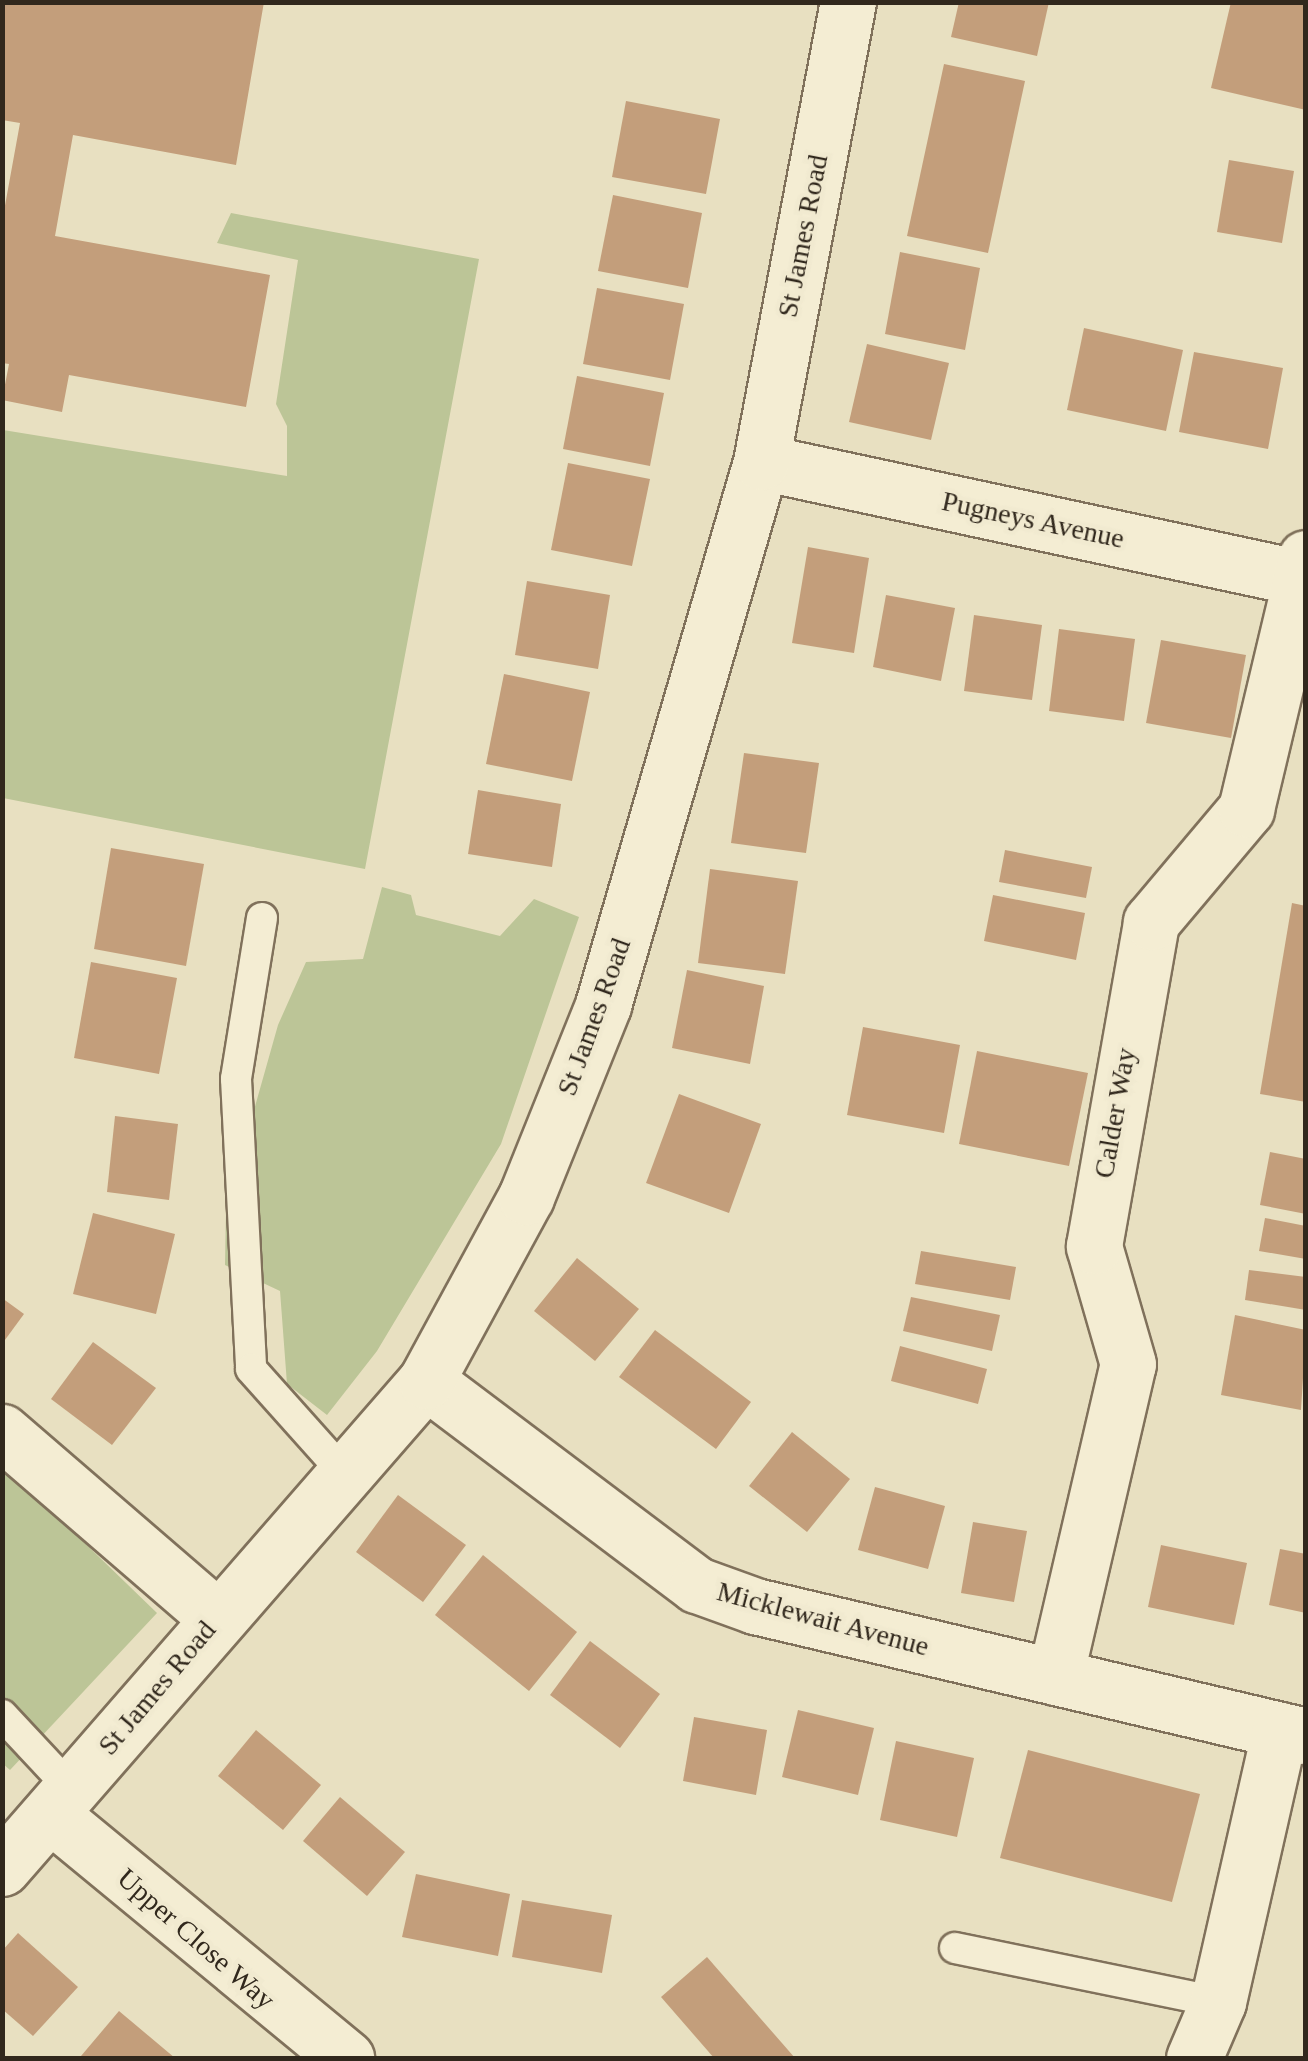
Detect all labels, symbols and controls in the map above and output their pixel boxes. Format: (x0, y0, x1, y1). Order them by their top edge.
street label: St James Road (771, 152, 835, 320)
street label: Pugneys Avenue (938, 484, 1128, 556)
street label: St James Road (550, 934, 638, 1100)
street label: Calder Way (1087, 1045, 1143, 1181)
street label: Micklewait Avenue (713, 1574, 933, 1664)
street label: St James Road (91, 1614, 223, 1762)
street label: Upper Close Way (110, 1861, 282, 2017)

